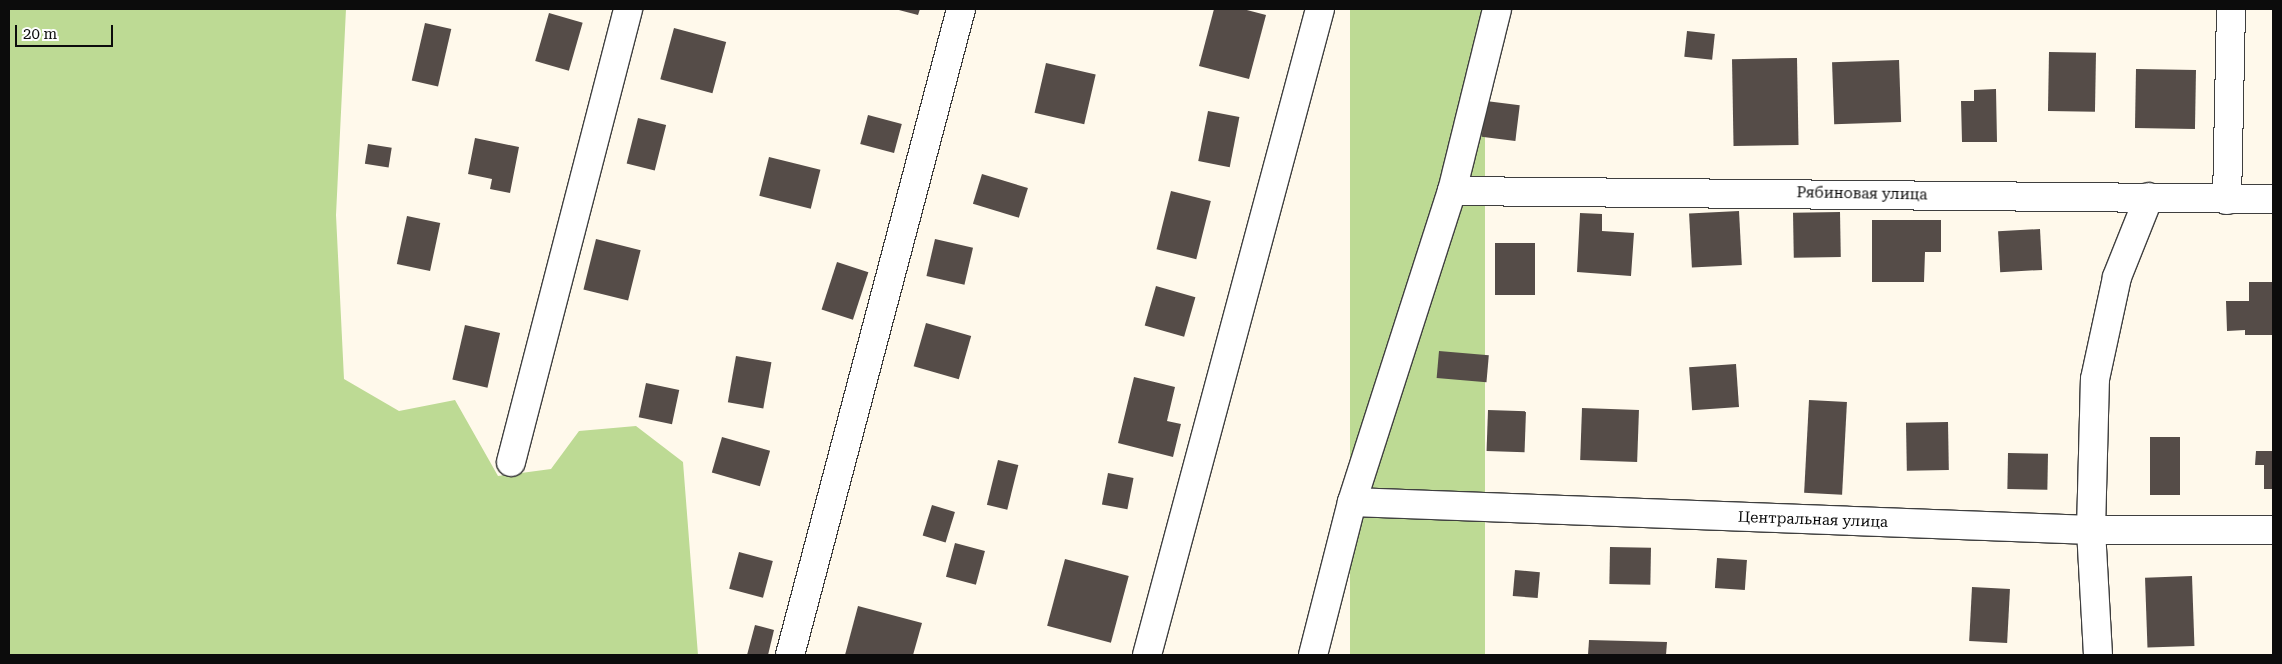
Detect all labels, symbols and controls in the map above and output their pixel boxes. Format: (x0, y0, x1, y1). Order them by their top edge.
scale bar (18, 15, 115, 47)
text: 20 m (23, 25, 57, 43)
street label: Рябиновая улица (1796, 184, 1928, 204)
street label: Центральная улица (1738, 508, 1888, 532)

